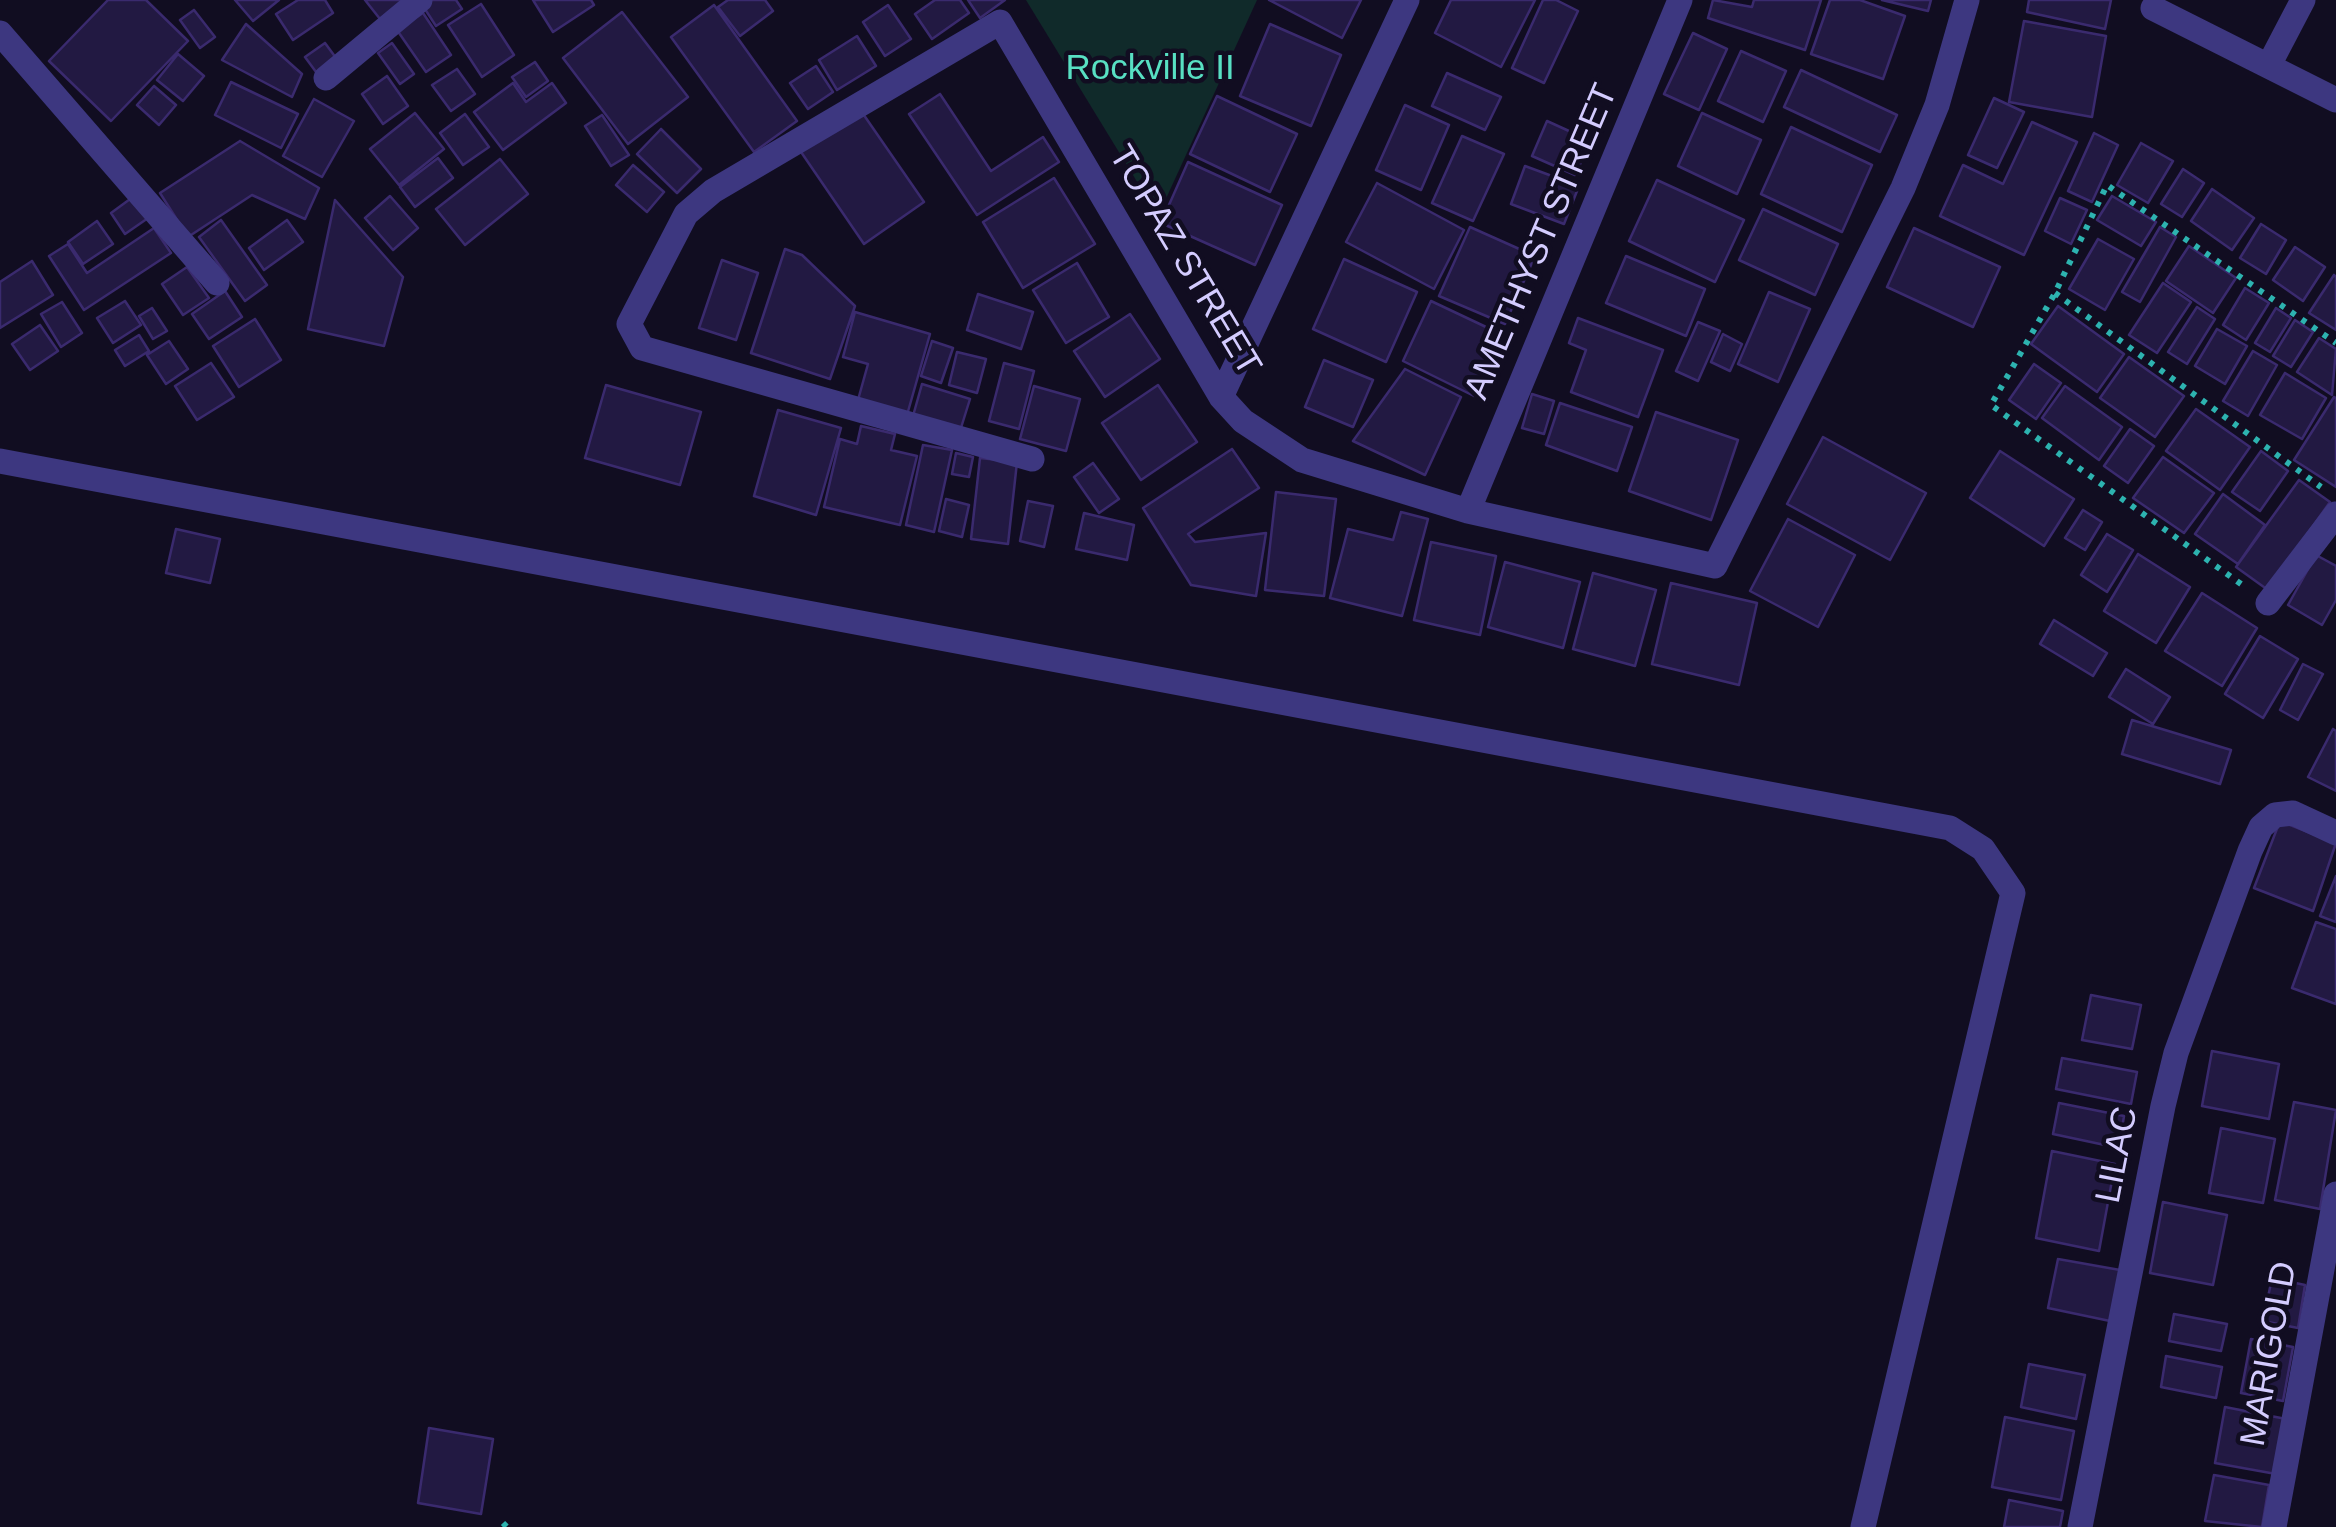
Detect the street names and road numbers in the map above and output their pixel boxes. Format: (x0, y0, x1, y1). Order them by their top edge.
street label: AMETHYST STREET (1457, 78, 1627, 406)
street label: TOPAZ STREET (1099, 138, 1269, 384)
street label: LILAC (2088, 1103, 2148, 1207)
street label: MARIGOLD (2233, 1258, 2307, 1450)

